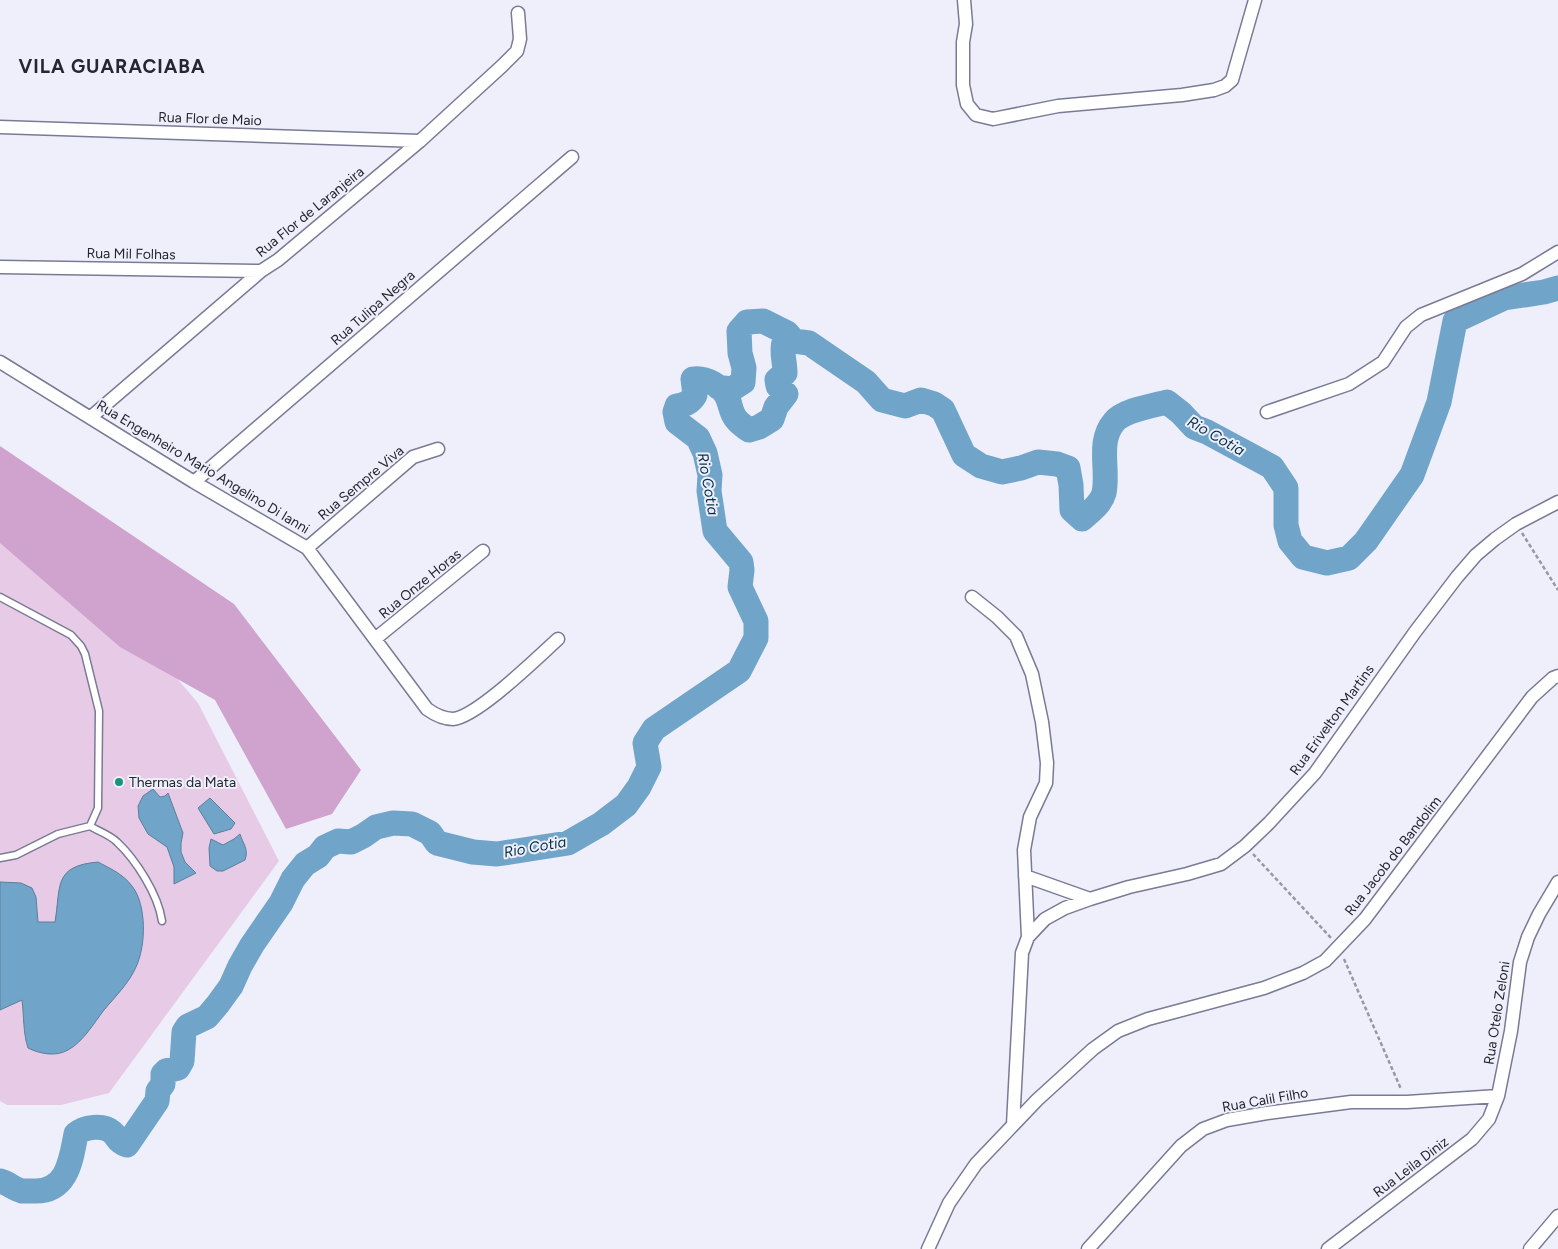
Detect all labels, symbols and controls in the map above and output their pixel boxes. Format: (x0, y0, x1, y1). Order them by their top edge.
district label: VILA GUARACIABA (18, 55, 206, 78)
street label: Rua Flor de Maio (158, 109, 262, 129)
street label: Rua Flor de Laranjeira (253, 163, 367, 261)
street label: Rua Mil Folhas (86, 245, 176, 263)
street label: Rua Tulipa Negra (327, 267, 419, 349)
street label: Rua Engenheiro Mario Angelino Di Ianni (93, 396, 313, 538)
water label: Rio Cotia (1184, 412, 1248, 460)
street label: Rua Sempre Viva (315, 442, 407, 524)
water label: Rio Cotia (694, 451, 722, 517)
street label: Rua Onze Horas (375, 546, 465, 622)
street label: Rua Erivelton Martins (1286, 661, 1378, 779)
place label: Thermas da Mata (129, 774, 236, 791)
marker: Thermas da Mata (113, 776, 125, 788)
street label: Rua Jacob do Bandolim (1341, 793, 1445, 919)
water label: Rio Cotia (502, 833, 568, 861)
street label: Rua Otelo Zeloni (1480, 960, 1514, 1066)
street label: Rua Calil Filho (1221, 1084, 1309, 1116)
street label: Rua Leila Diniz (1370, 1133, 1452, 1201)

